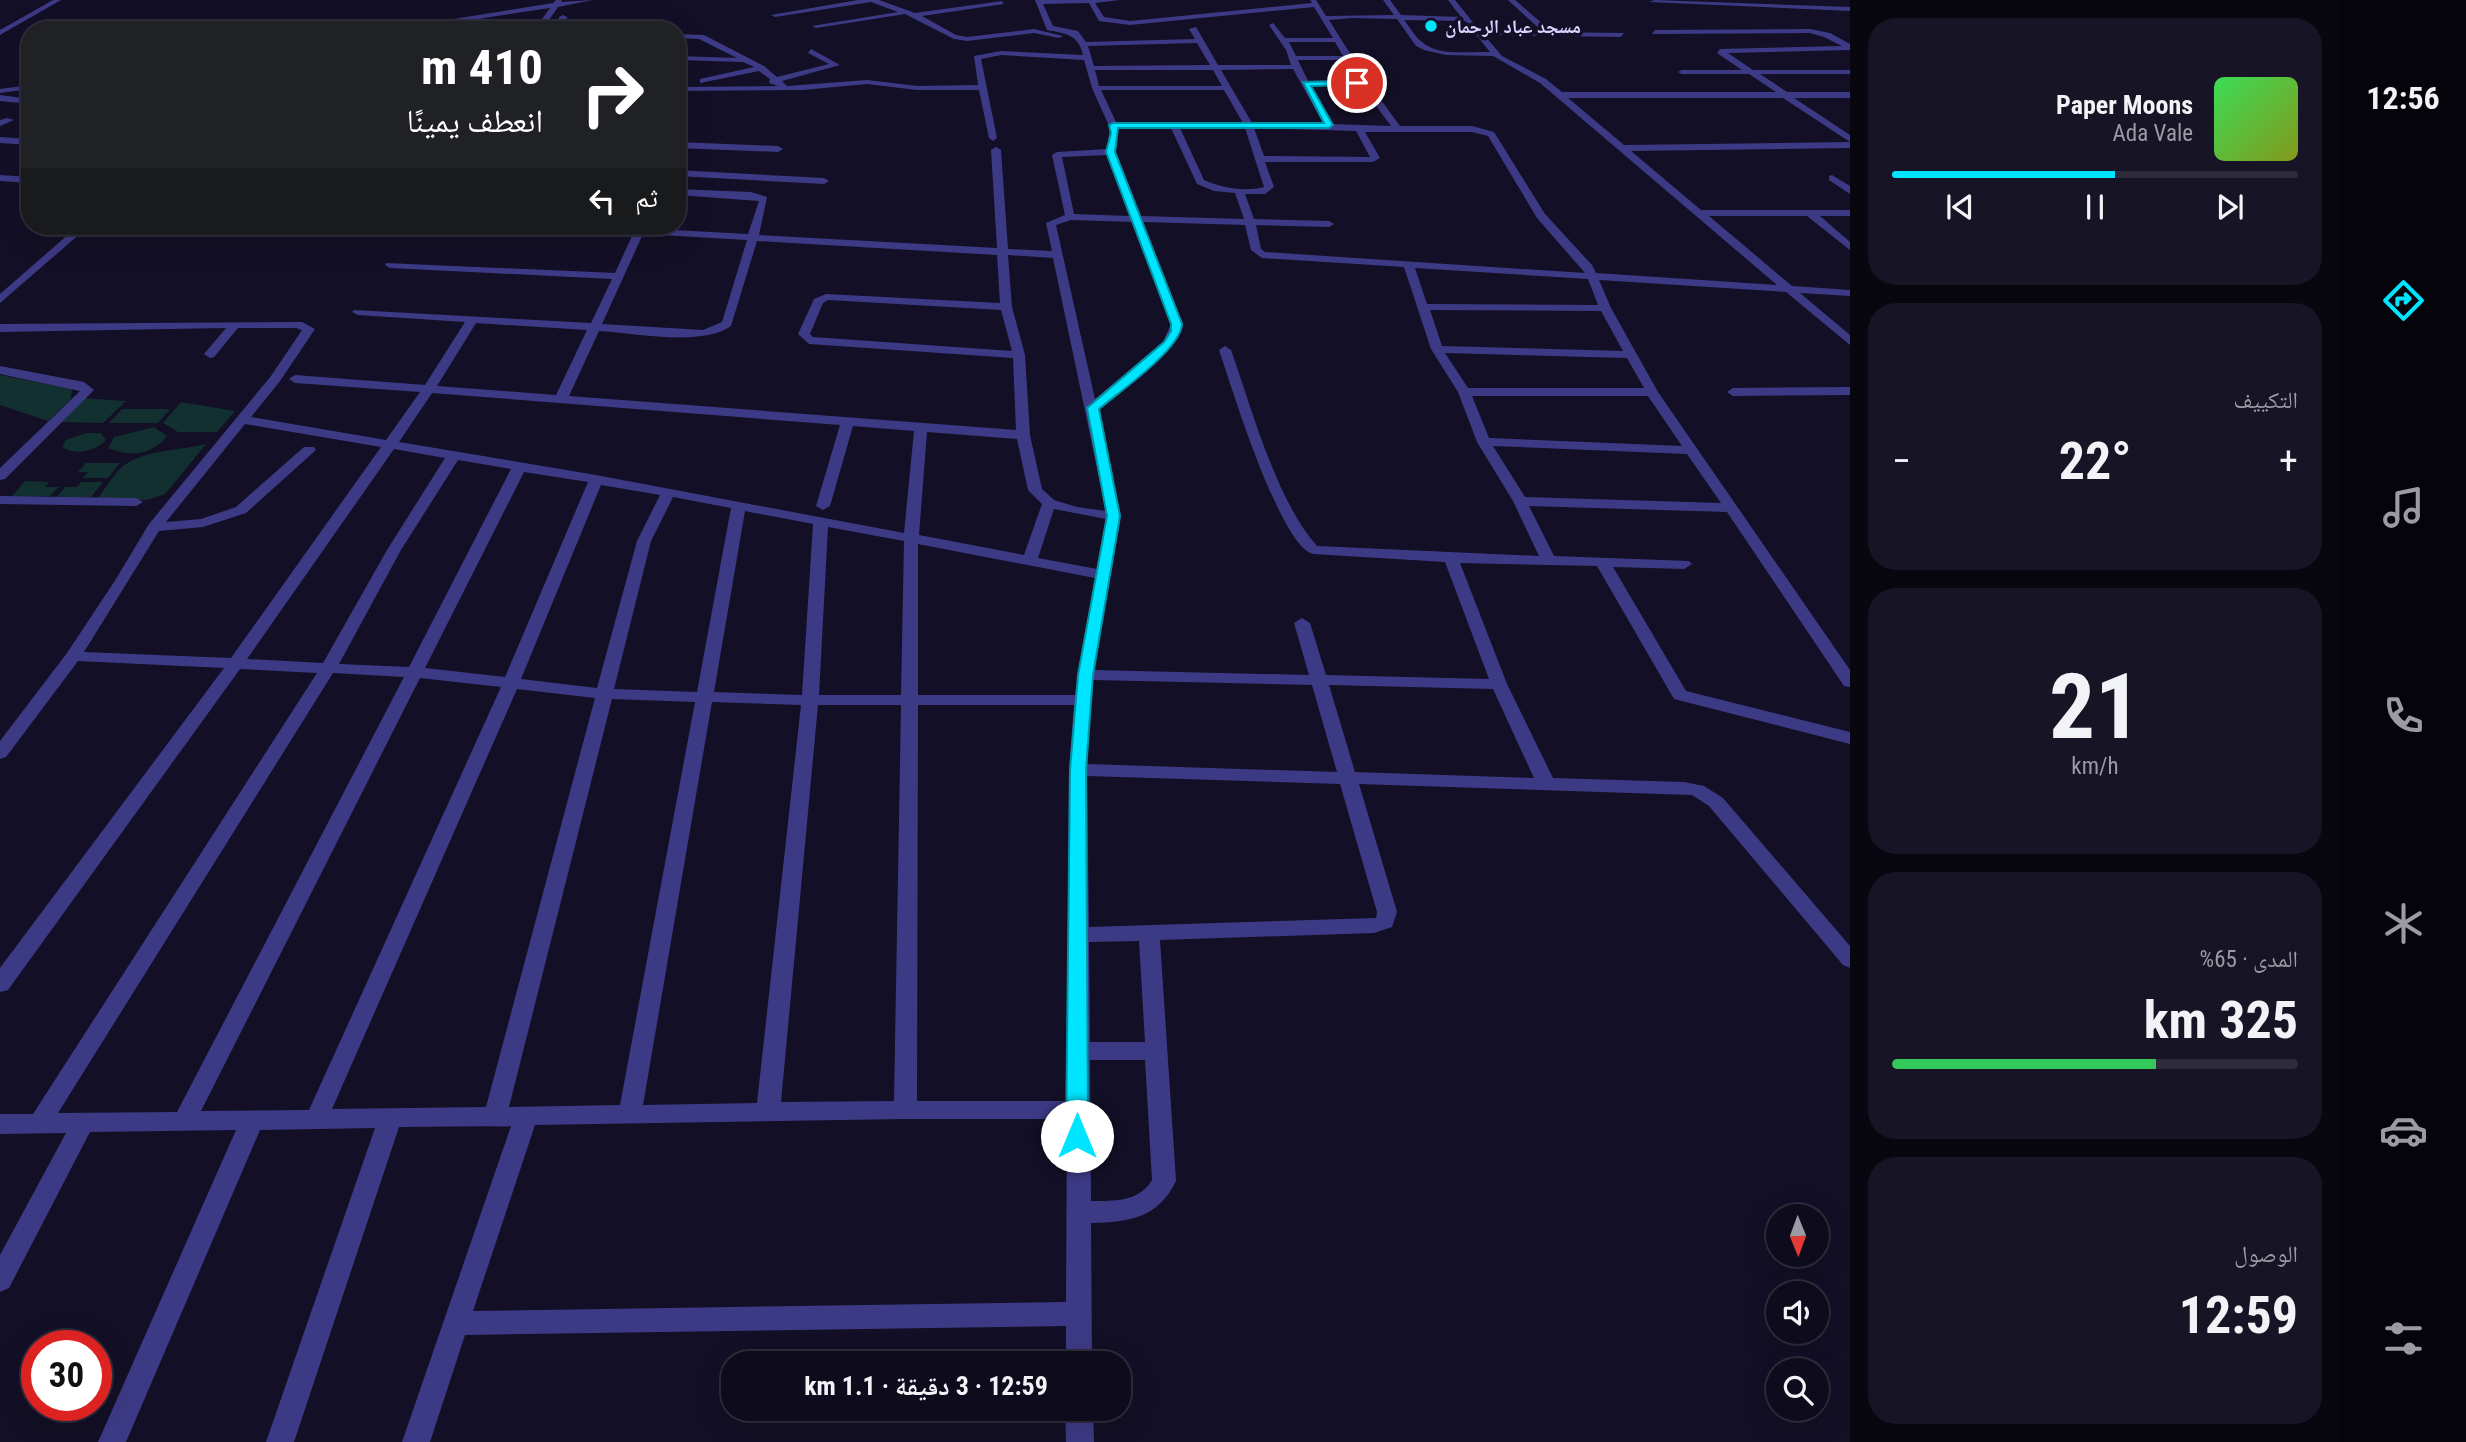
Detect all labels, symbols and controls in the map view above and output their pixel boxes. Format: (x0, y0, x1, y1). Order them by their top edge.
place label: مسجد عباد الرحمان (1445, 15, 1581, 38)
marker: مسجد عباد الرحمان (1423, 18, 1439, 34)
text: 410 m (421, 39, 543, 96)
icon: right (567, 49, 658, 140)
pin (1327, 53, 1387, 113)
icon: arrive (1338, 64, 1376, 102)
text: 12:56 (2366, 79, 2440, 117)
text: Paper Moons (2056, 90, 2193, 120)
text: انعطف يمينًا (407, 102, 543, 140)
text: Ada Vale (2113, 120, 2193, 147)
icon: left (583, 182, 621, 220)
text: ثم (635, 183, 658, 213)
icon: previous (1941, 188, 1979, 226)
icon: pause (2076, 188, 2114, 226)
icon: next (2211, 188, 2249, 226)
icon: directions (2379, 276, 2428, 325)
text: التكييف (2233, 387, 2298, 414)
text: 22° (2059, 431, 2131, 492)
text: − (1892, 439, 1911, 483)
text: + (2279, 439, 2298, 483)
icon: music (2379, 483, 2428, 532)
text: 21 (2049, 654, 2141, 760)
icon: phone (2379, 691, 2428, 740)
text: km/h (2071, 753, 2119, 780)
icon: climate (2379, 899, 2428, 948)
text: المدى · 65% (2200, 946, 2298, 973)
text: 325 km (2144, 990, 2298, 1051)
position arrow (1040, 1099, 1114, 1173)
icon: car (2379, 1106, 2428, 1155)
north arrow (1766, 1204, 1829, 1267)
map controls (1766, 1204, 1829, 1421)
text: الوصول (2234, 1241, 2298, 1268)
button: sound (1766, 1281, 1829, 1344)
text: 12:59 (2179, 1285, 2298, 1346)
icon: filters (2379, 1314, 2428, 1363)
speed limit sign: 30 (21, 1330, 112, 1421)
button: search (1766, 1358, 1829, 1421)
text: 12:59 · 3 دقيقة · 1.1 km (804, 1371, 1048, 1401)

